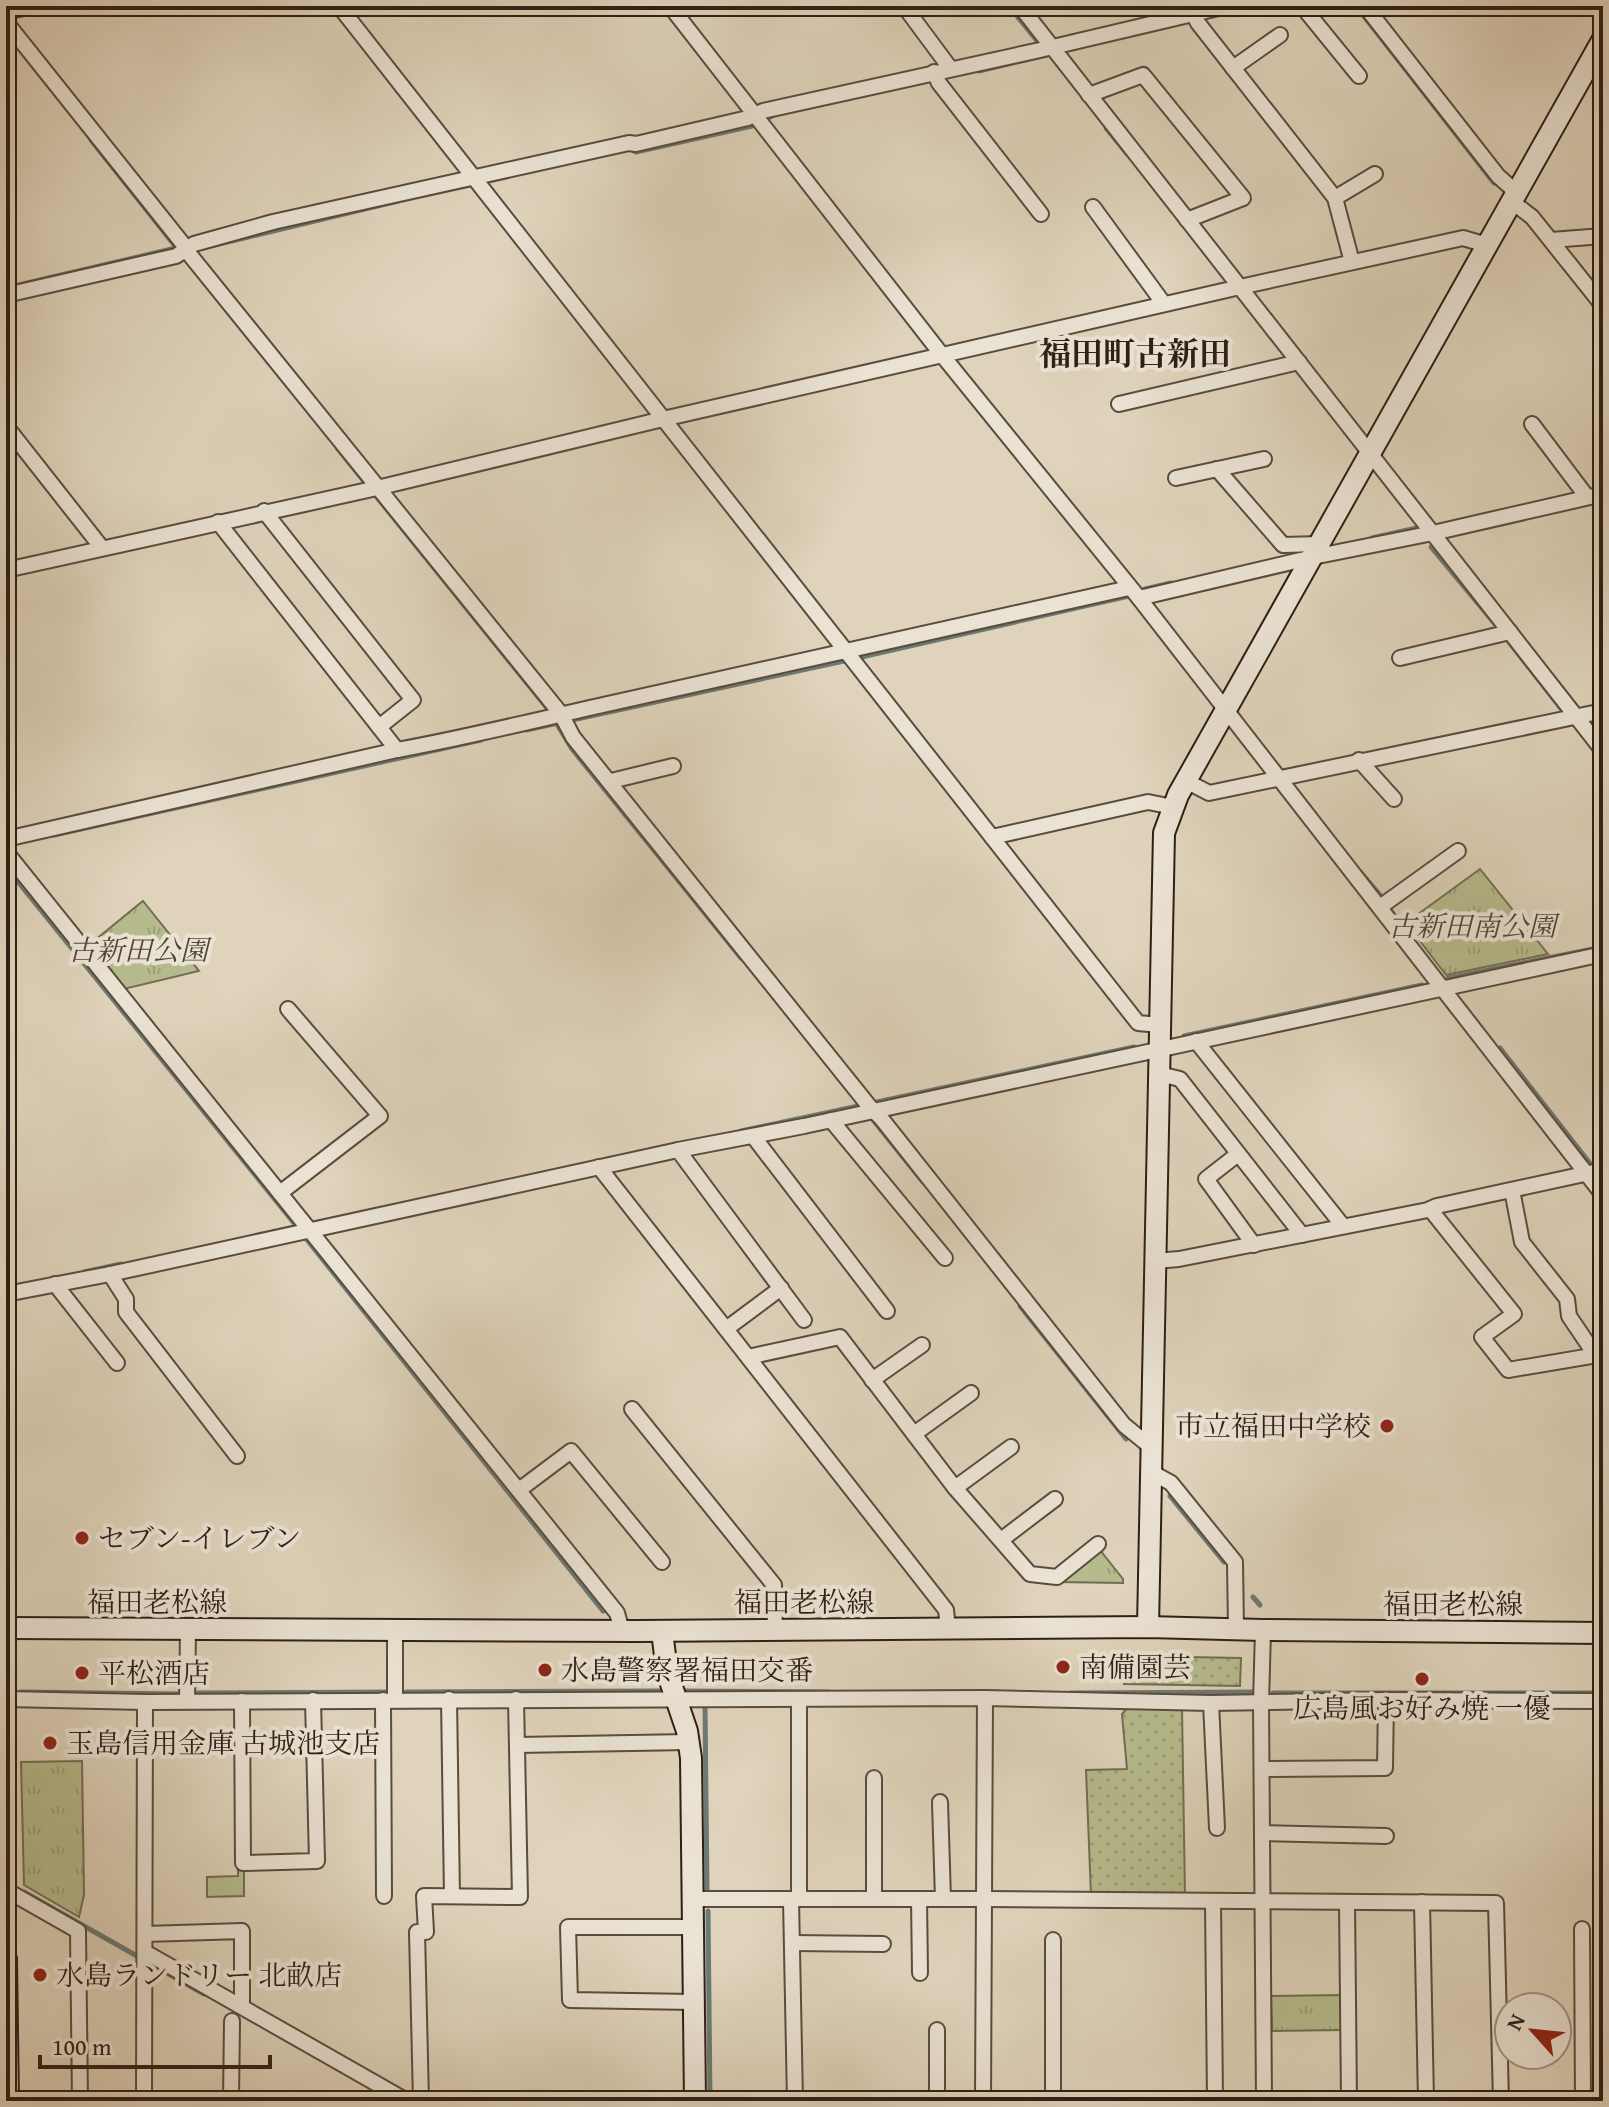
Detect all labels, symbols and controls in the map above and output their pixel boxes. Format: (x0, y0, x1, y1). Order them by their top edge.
district label: 福田町古新田 (1039, 330, 1231, 377)
park label: 古新田南公園 (1388, 905, 1560, 946)
park label: 古新田公園 (68, 929, 212, 970)
place label: 市立福田中学校 (1175, 1405, 1371, 1446)
marker: 市立福田中学校 (1378, 1417, 1396, 1435)
place label: セブン-イレブン (98, 1517, 301, 1558)
marker: セブン-イレブン (73, 1529, 91, 1547)
street label: 福田老松線 (87, 1581, 227, 1622)
street label: 福田老松線 (734, 1581, 874, 1622)
street label: 福田老松線 (1383, 1583, 1523, 1624)
place label: 南備園芸 (1079, 1646, 1191, 1687)
place label: 水島警察署福田交番 (561, 1649, 813, 1690)
place label: 平松酒店 (98, 1652, 210, 1693)
marker: 南備園芸 (1054, 1658, 1072, 1676)
marker: 水島警察署福田交番 (536, 1661, 554, 1679)
marker: 平松酒店 (73, 1664, 91, 1682)
marker: 広島風お好み焼 一優 (1413, 1670, 1431, 1688)
place label: 広島風お好み焼 一優 (1293, 1687, 1551, 1728)
place label: 玉島信用金庫 古城池支店 (66, 1722, 380, 1763)
marker: 玉島信用金庫 古城池支店 (41, 1734, 59, 1752)
place label: 水島ランドリー 北畝店 (56, 1954, 342, 1995)
marker: 水島ランドリー 北畝店 (31, 1966, 49, 1984)
north arrow (1493, 1991, 1573, 2071)
text: N (1498, 2008, 1533, 2036)
scale bar (40, 2019, 270, 2069)
text: 100 m (52, 2029, 112, 2064)

